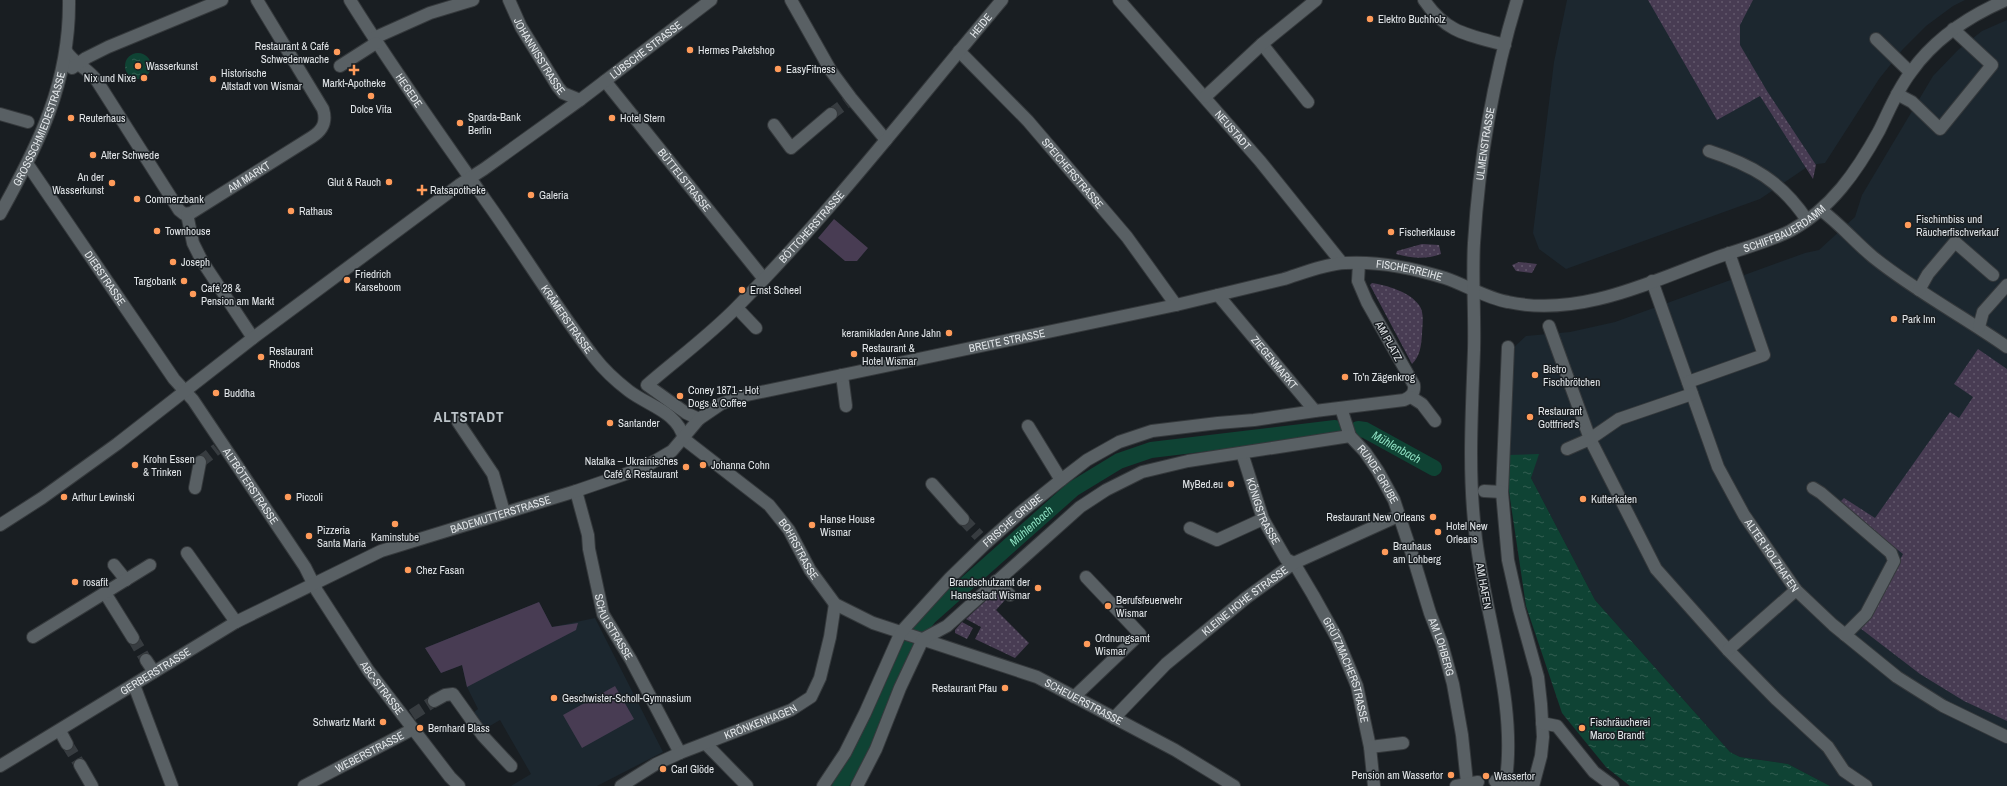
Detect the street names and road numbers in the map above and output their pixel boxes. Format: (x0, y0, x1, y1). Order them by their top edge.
street label: HEIDE (966, 10, 995, 41)
street label: JOHANNISSTRASSE (511, 15, 568, 98)
street label: LÜBSCHE STRASSE (607, 18, 685, 82)
street label: GROSSSCHMIEDESTRASSE (10, 70, 68, 188)
street label: HEGEDE (393, 71, 426, 110)
street label: ULMENSTRASSE (1473, 106, 1498, 181)
street label: NEUSTADT (1212, 107, 1254, 153)
street label: SPEICHERSTRASSE (1039, 135, 1107, 211)
street label: BÜTTELSTRASSE (655, 146, 714, 214)
street label: AM MARKT (224, 158, 273, 196)
street label: BÖTTCHERSTRASSE (776, 188, 847, 266)
street label: SCHIFFBAUERDAMM (1741, 201, 1828, 255)
street label: DIEBSTRASSE (82, 248, 129, 308)
street label: FISCHERREIHE (1375, 257, 1444, 284)
street label: KRÄMERSTRASSE (538, 282, 596, 356)
street label: AM PLATZ (1372, 318, 1406, 364)
street label: BREITE STRASSE (968, 326, 1046, 355)
street label: ZIEGENMARKT (1248, 333, 1301, 392)
street label: RUNDE GRUBE (1355, 442, 1402, 506)
street label: ALTBÖTERSTRASSE (219, 444, 281, 527)
street label: KÖNIGSTRASSE (1243, 476, 1283, 547)
street label: FRISCHE GRUBE (980, 491, 1045, 550)
street label: BADEMUTTERSTRASSE (449, 492, 553, 536)
street label: ALTER HOLZHAFEN (1741, 515, 1802, 594)
street label: BOHRSTRASSE (776, 516, 822, 582)
street label: AM HAFEN (1473, 561, 1495, 610)
street label: KLEINE HOHE STRASSE (1199, 563, 1291, 639)
street label: SCHULSTRASSE (592, 592, 636, 662)
street label: GRÜTZMACHERSTRASSE (1320, 614, 1372, 724)
street label: AM LOHBERG (1425, 615, 1457, 677)
street label: GERBERSTRASSE (117, 644, 193, 698)
street label: ABC-STRASSE (357, 658, 407, 718)
street label: SCHEUERSTRASSE (1042, 675, 1125, 728)
street label: KRÖNKENHAGEN (722, 701, 800, 742)
street label: WEBERSTRASSE (333, 728, 406, 775)

